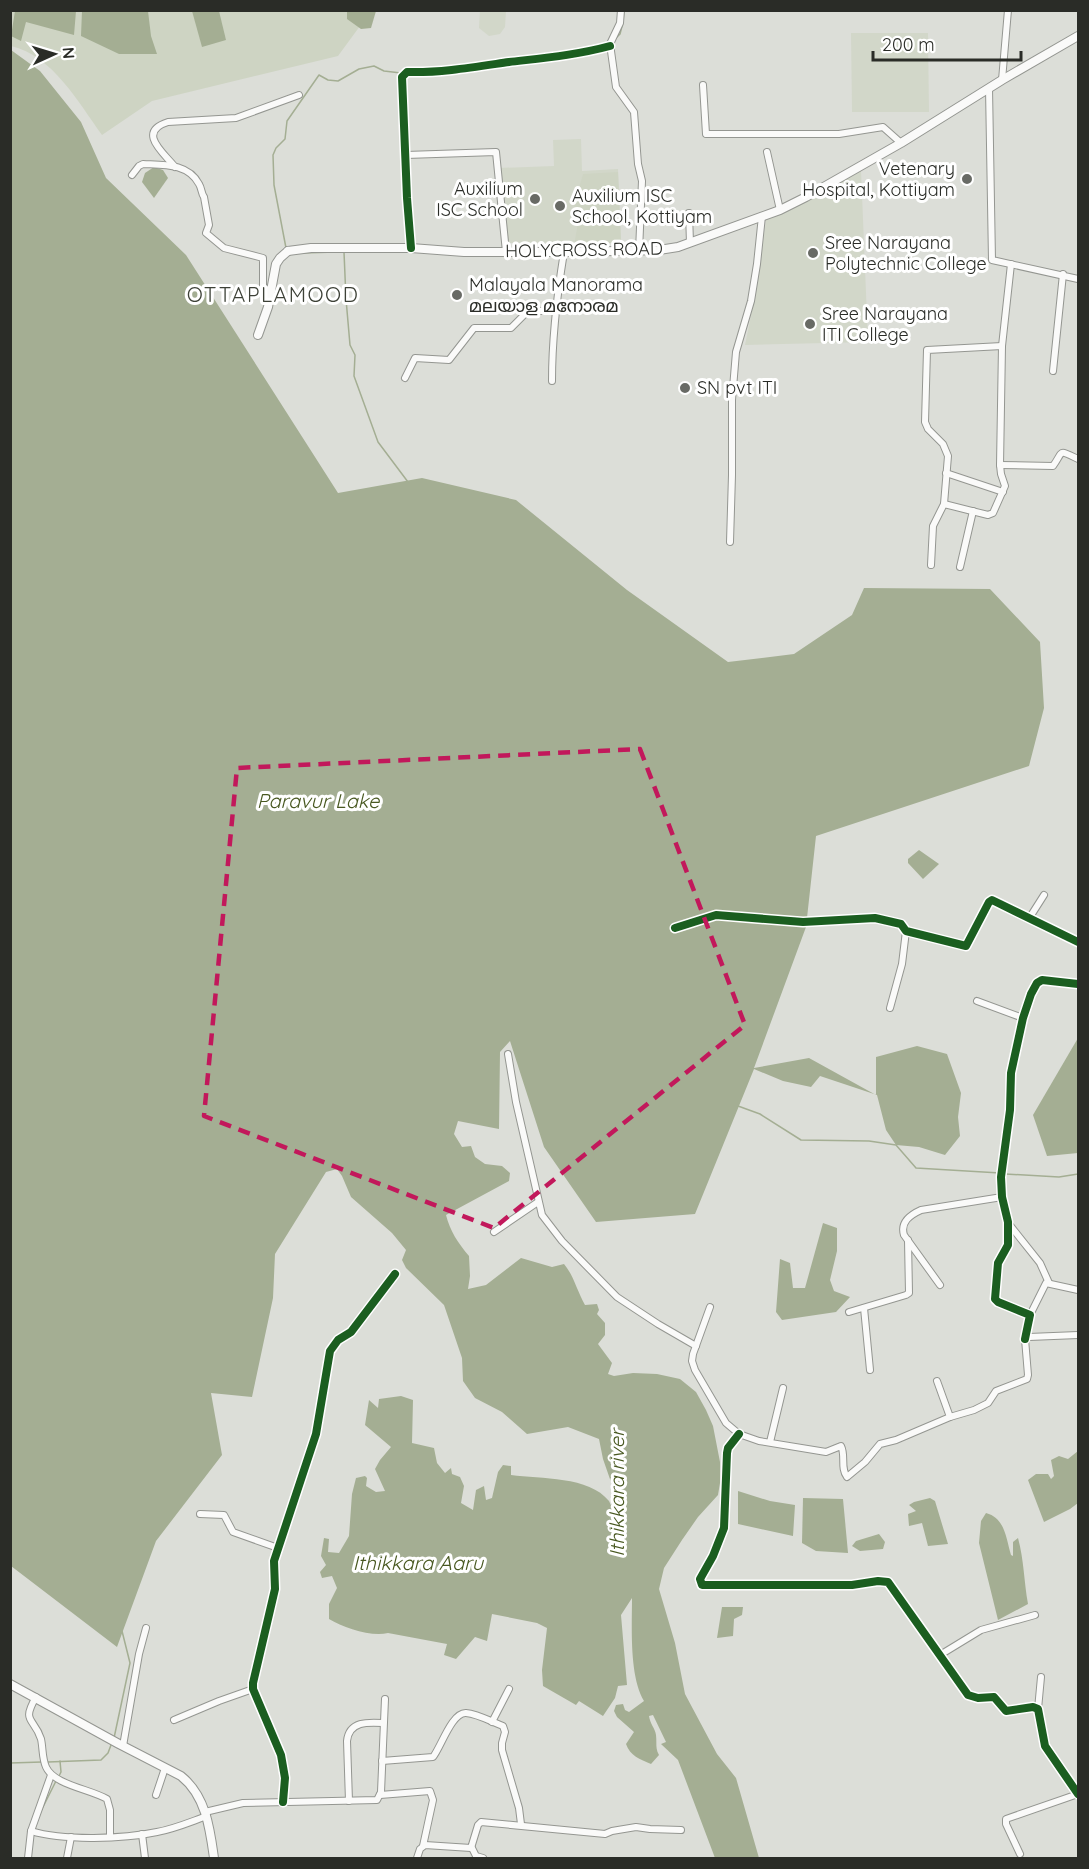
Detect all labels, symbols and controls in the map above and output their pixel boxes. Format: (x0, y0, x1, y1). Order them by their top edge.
north arrow (24, 24, 84, 84)
scale bar (873, 24, 1022, 62)
text: 200 m (882, 33, 935, 56)
text: N (59, 46, 79, 60)
place label: Vetenary Hospital, Kottiyam (802, 157, 955, 201)
marker: Vetenary Hospital, Kottiyam (960, 172, 974, 186)
place label: Auxilium ISC School (436, 177, 523, 221)
place label: Auxilium ISC School, Kottiyam (572, 184, 712, 228)
marker: Auxilium ISC School (528, 192, 542, 206)
marker: Auxilium ISC School, Kottiyam (553, 199, 567, 213)
place label: Sree Narayana Polytechnic College (825, 231, 987, 275)
street label: HOLYCROSS ROAD (505, 237, 663, 262)
marker: Sree Narayana Polytechnic College (806, 246, 820, 260)
place label: Malayala Manorama മലയാള മനോരമ (469, 273, 643, 317)
district label: OTTAPLAMOOD (187, 281, 359, 307)
marker: Malayala Manorama മലയാള മനോരമ (450, 288, 464, 302)
place label: Sree Narayana ITI College (822, 302, 948, 346)
marker: Sree Narayana ITI College (803, 317, 817, 331)
place label: SN pvt ITI (697, 376, 777, 399)
marker: SN pvt ITI (678, 381, 692, 395)
water label: Paravur Lake (257, 788, 380, 813)
water label: Ithikkara river (604, 1427, 629, 1557)
water label: Ithikkara Aaru (353, 1550, 485, 1575)

